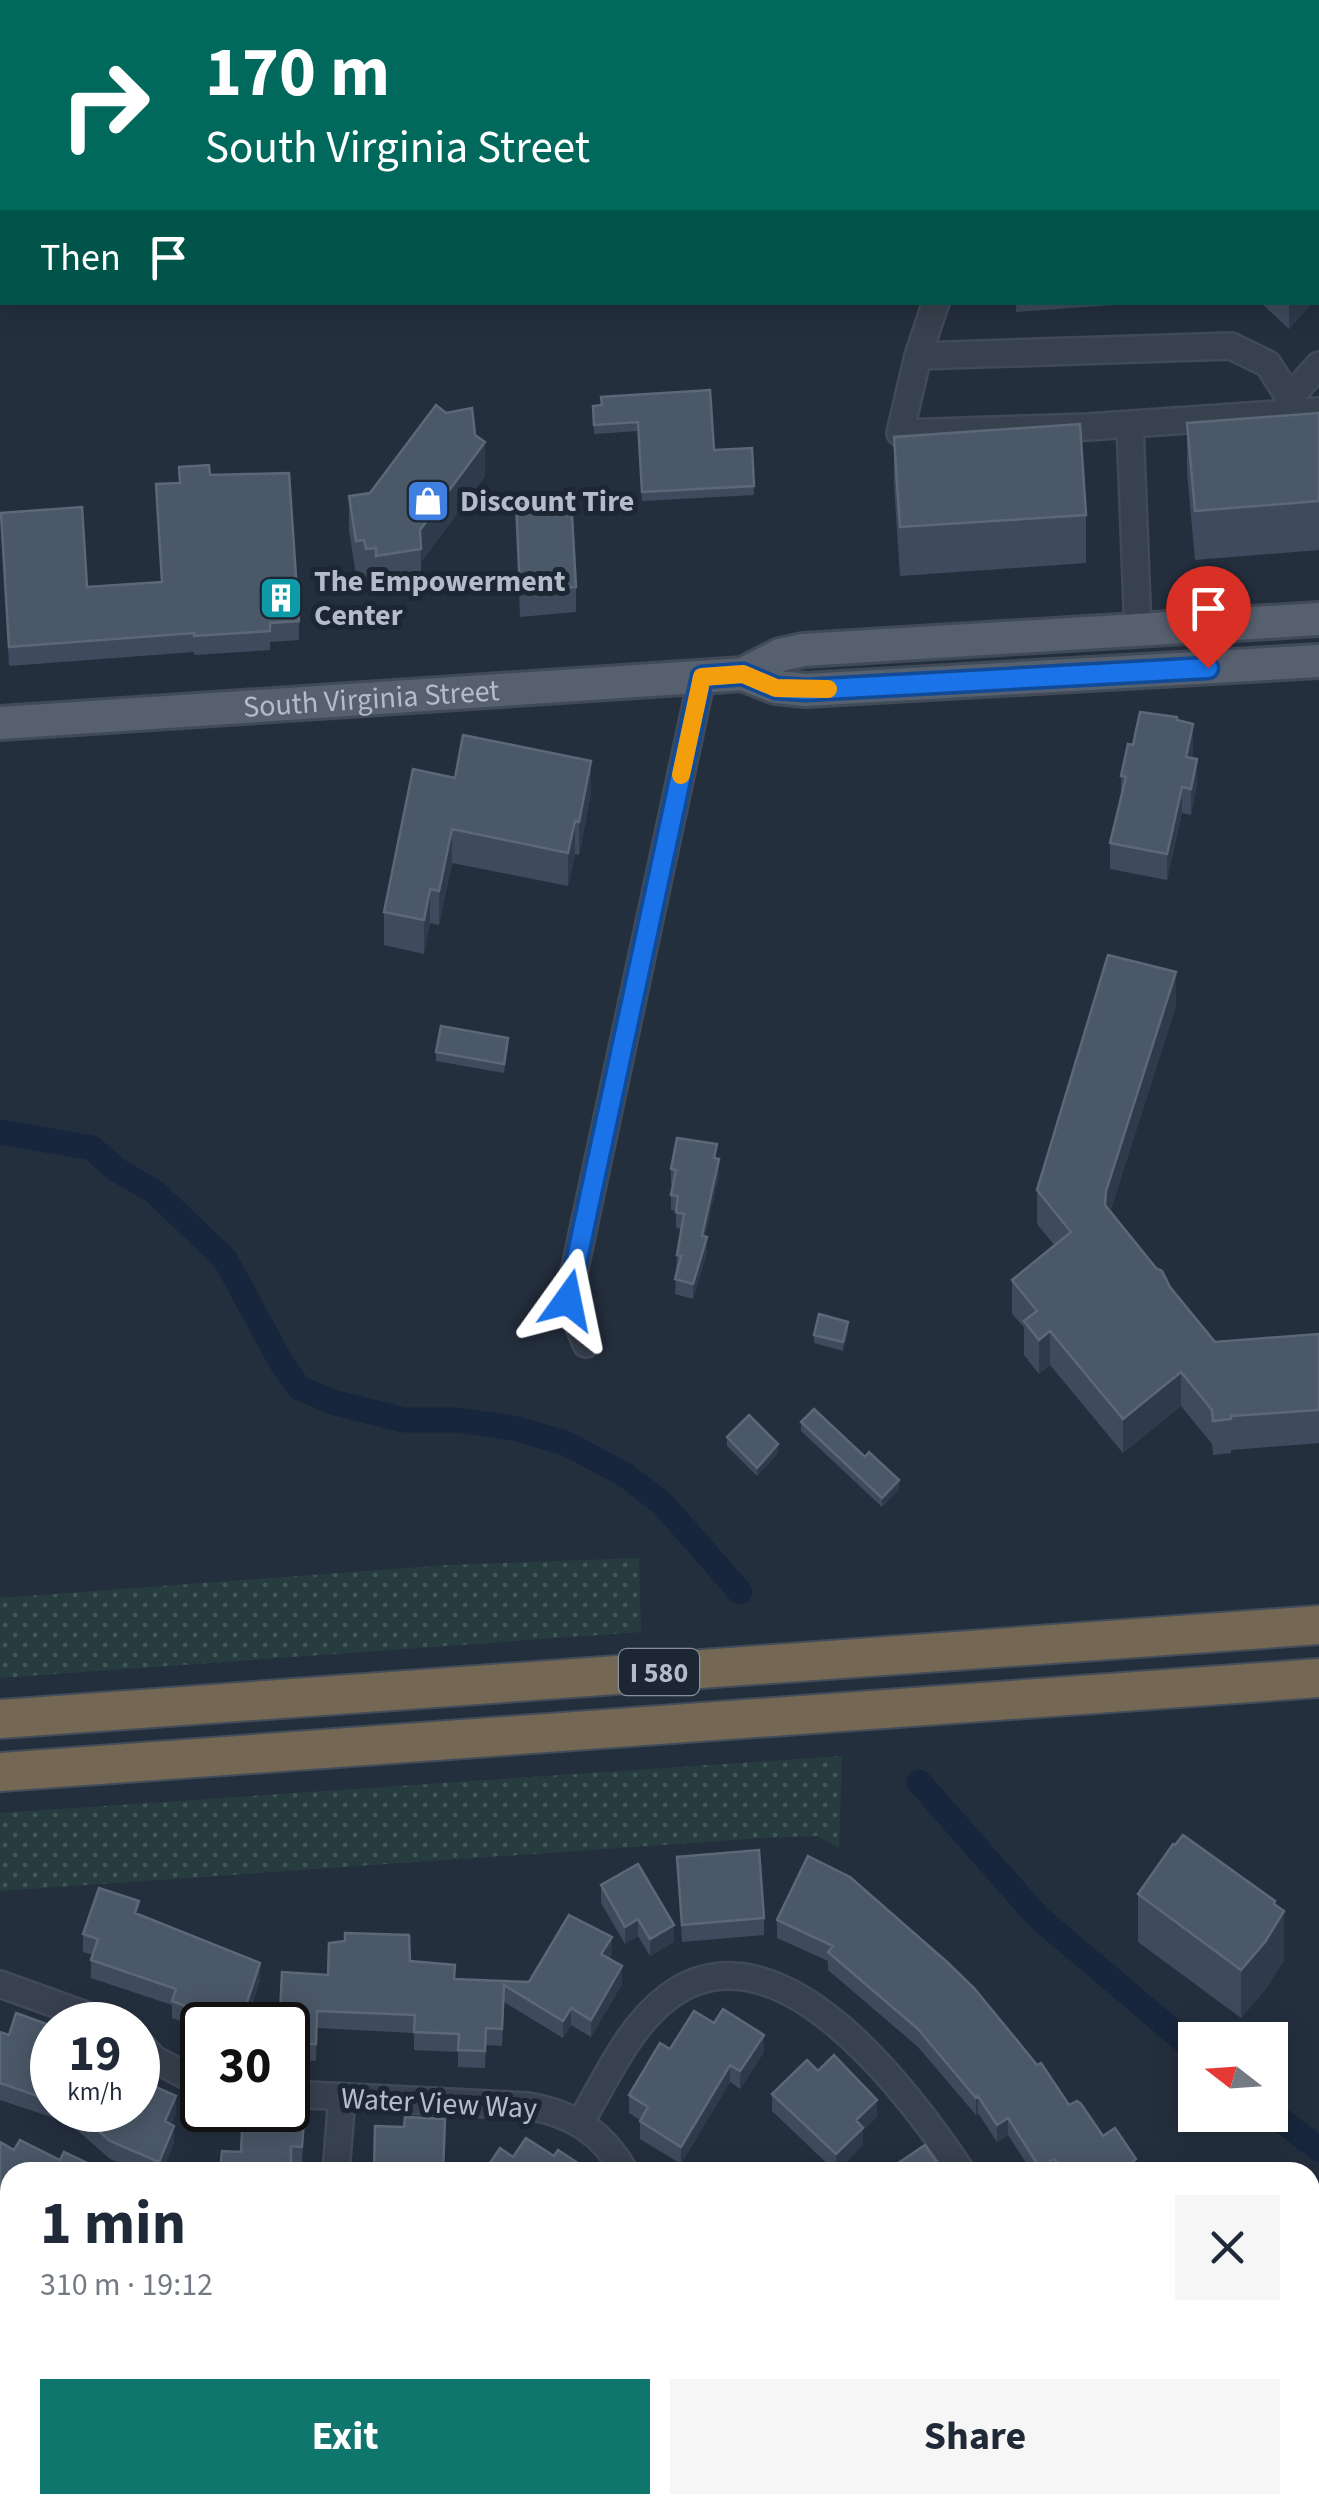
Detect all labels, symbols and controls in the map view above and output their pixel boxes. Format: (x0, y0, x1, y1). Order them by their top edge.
text: 170 m (205, 23, 390, 123)
icon: right (40, 40, 170, 170)
text: South Virginia Street (205, 116, 590, 180)
icon: arrive (141, 230, 196, 285)
text: Then (40, 231, 121, 285)
shop icon: Discount Tire (405, 478, 451, 524)
place label: Discount Tire (460, 480, 634, 523)
place label: The Empowerment Center (314, 560, 566, 637)
pin (1166, 566, 1251, 669)
building icon: The Empowerment Center (258, 575, 304, 621)
icon: arrive (1181, 581, 1236, 636)
street label: South Virginia Street (242, 669, 501, 729)
position arrow (516, 1248, 620, 1352)
road number: I 580 (619, 1649, 699, 1695)
speed limit sign: 30 (180, 2002, 310, 2132)
text: 19 (69, 2019, 121, 2090)
north arrow (1178, 2022, 1288, 2132)
map controls (1178, 2022, 1288, 2132)
text: km/h (67, 2074, 123, 2110)
street label: Water View Way (340, 2077, 538, 2130)
text: 1 min (40, 2182, 186, 2267)
button: close (1175, 2195, 1280, 2300)
text: 310 m · 19:12 (40, 2262, 213, 2308)
button: Exit (40, 2379, 650, 2494)
button: Share (670, 2379, 1280, 2494)

